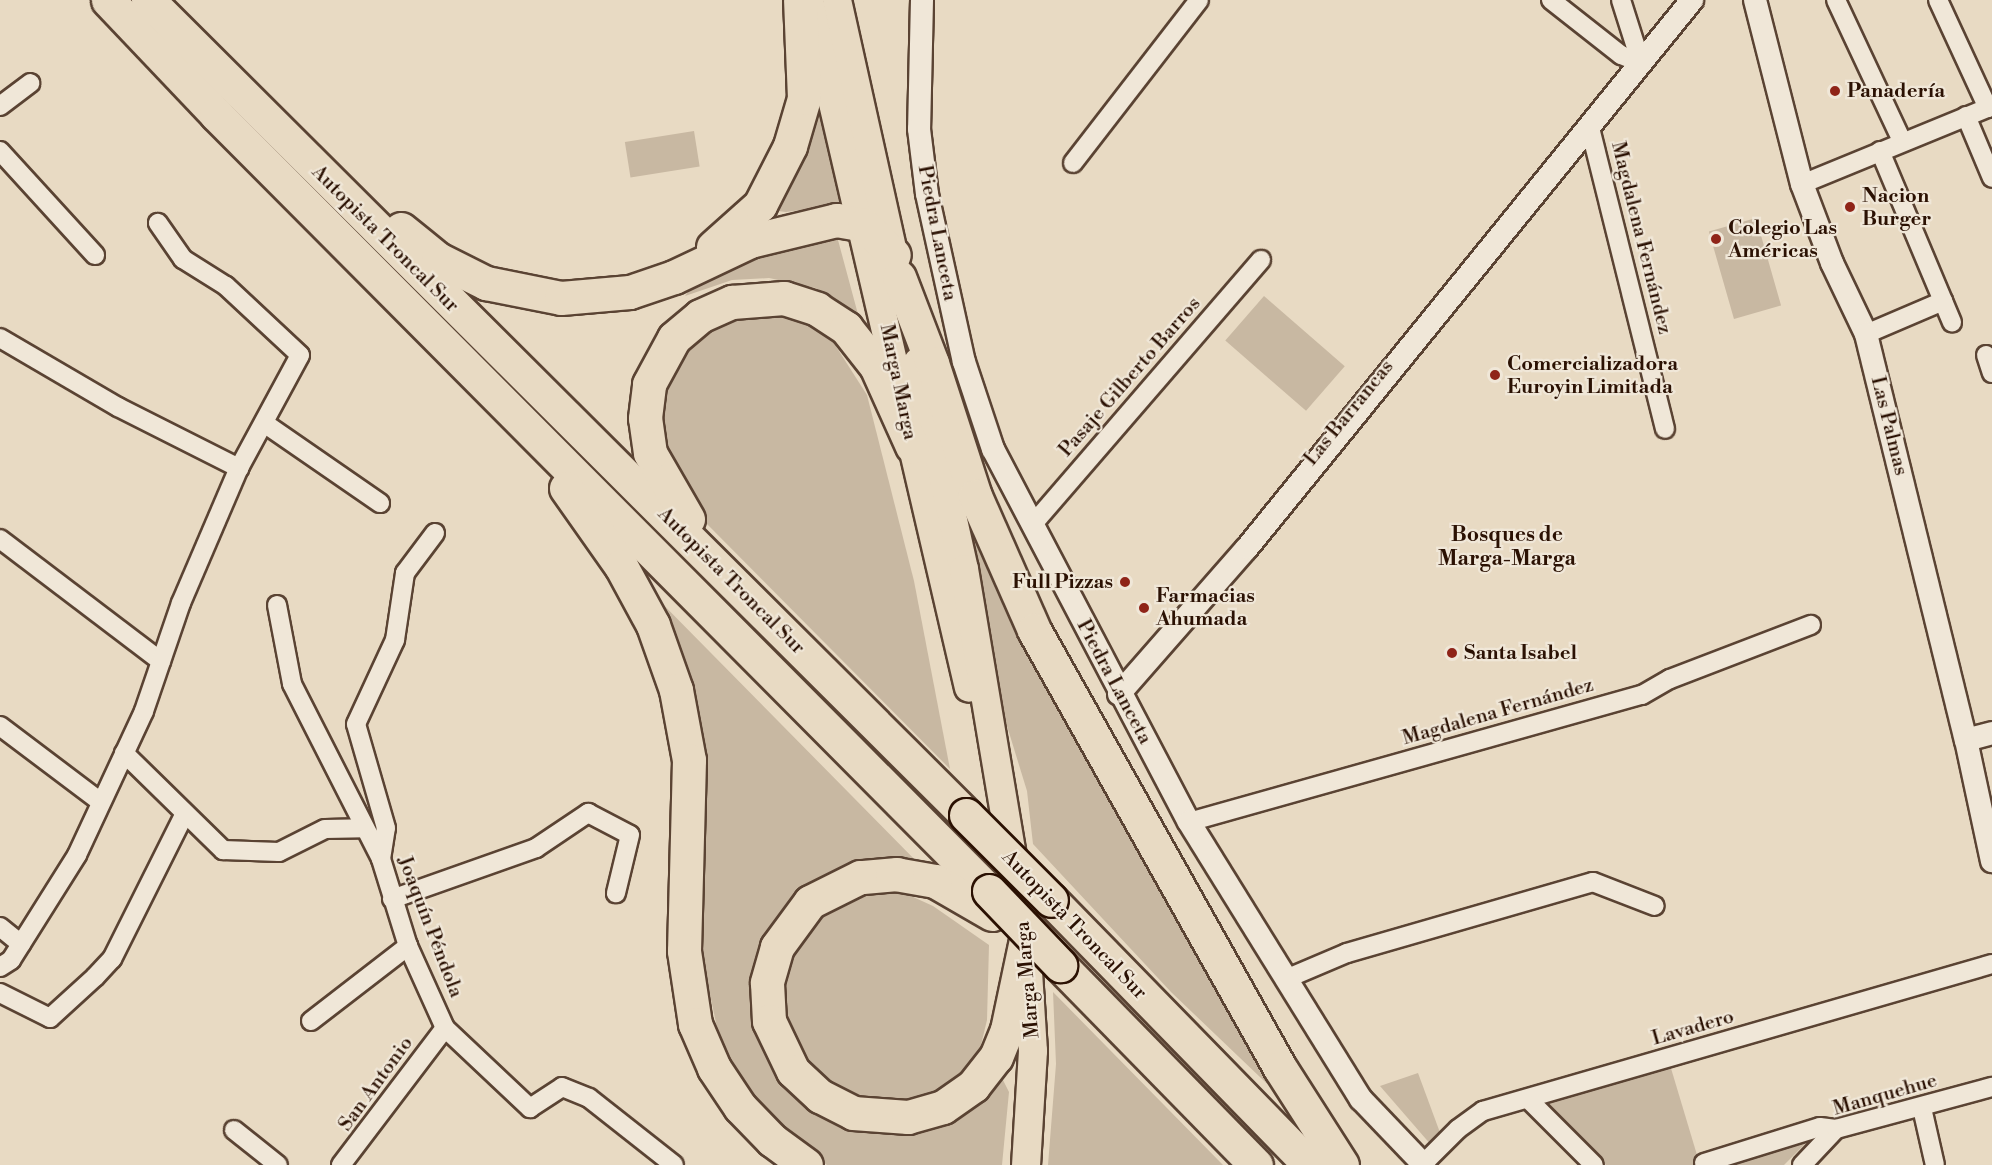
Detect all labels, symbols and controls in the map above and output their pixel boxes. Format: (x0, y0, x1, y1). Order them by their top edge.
place label: Panadería (1847, 79, 1945, 103)
marker: Panadería (1828, 84, 1842, 98)
street label: Magdalena Fernández (1605, 139, 1677, 337)
street label: Autopista Troncal Sur (306, 160, 464, 318)
street label: Piedra Lanceta (912, 163, 962, 303)
place label: Nacion Burger (1862, 184, 1931, 231)
marker: Nacion Burger (1843, 200, 1857, 214)
place label: Colegio Las Américas (1728, 216, 1837, 263)
marker: Colegio Las Américas (1709, 232, 1723, 246)
street label: Pasaje Gilberto Barros (1054, 292, 1206, 462)
street label: Marga Marga (874, 322, 922, 442)
place label: Comercializadora Euroyin Limitada (1507, 352, 1678, 399)
street label: Las Barrancas (1299, 355, 1399, 471)
marker: Comercializadora Euroyin Limitada (1488, 368, 1502, 382)
street label: Las Palmas (1865, 374, 1913, 478)
street label: Autopista Troncal Sur (652, 502, 810, 660)
district label: Bosques de Marga-Marga (1438, 522, 1576, 572)
place label: Full Pizzas (1012, 570, 1113, 594)
marker: Full Pizzas (1118, 575, 1132, 589)
place label: Farmacias Ahumada (1156, 584, 1255, 631)
marker: Farmacias Ahumada (1137, 601, 1151, 615)
street label: Piedra Lanceta (1071, 616, 1157, 748)
place label: Santa Isabel (1464, 641, 1577, 665)
marker: Santa Isabel (1445, 646, 1459, 660)
street label: Magdalena Fernández (1400, 673, 1596, 751)
street label: Autopista Troncal Sur (996, 845, 1152, 1005)
street label: Joaquín Péndola (392, 853, 468, 1001)
street label: Marga Marga (1011, 920, 1045, 1040)
street label: Lavadero (1649, 1005, 1737, 1051)
street label: San Antonio (334, 1032, 418, 1136)
street label: Manquehue (1830, 1069, 1940, 1121)

